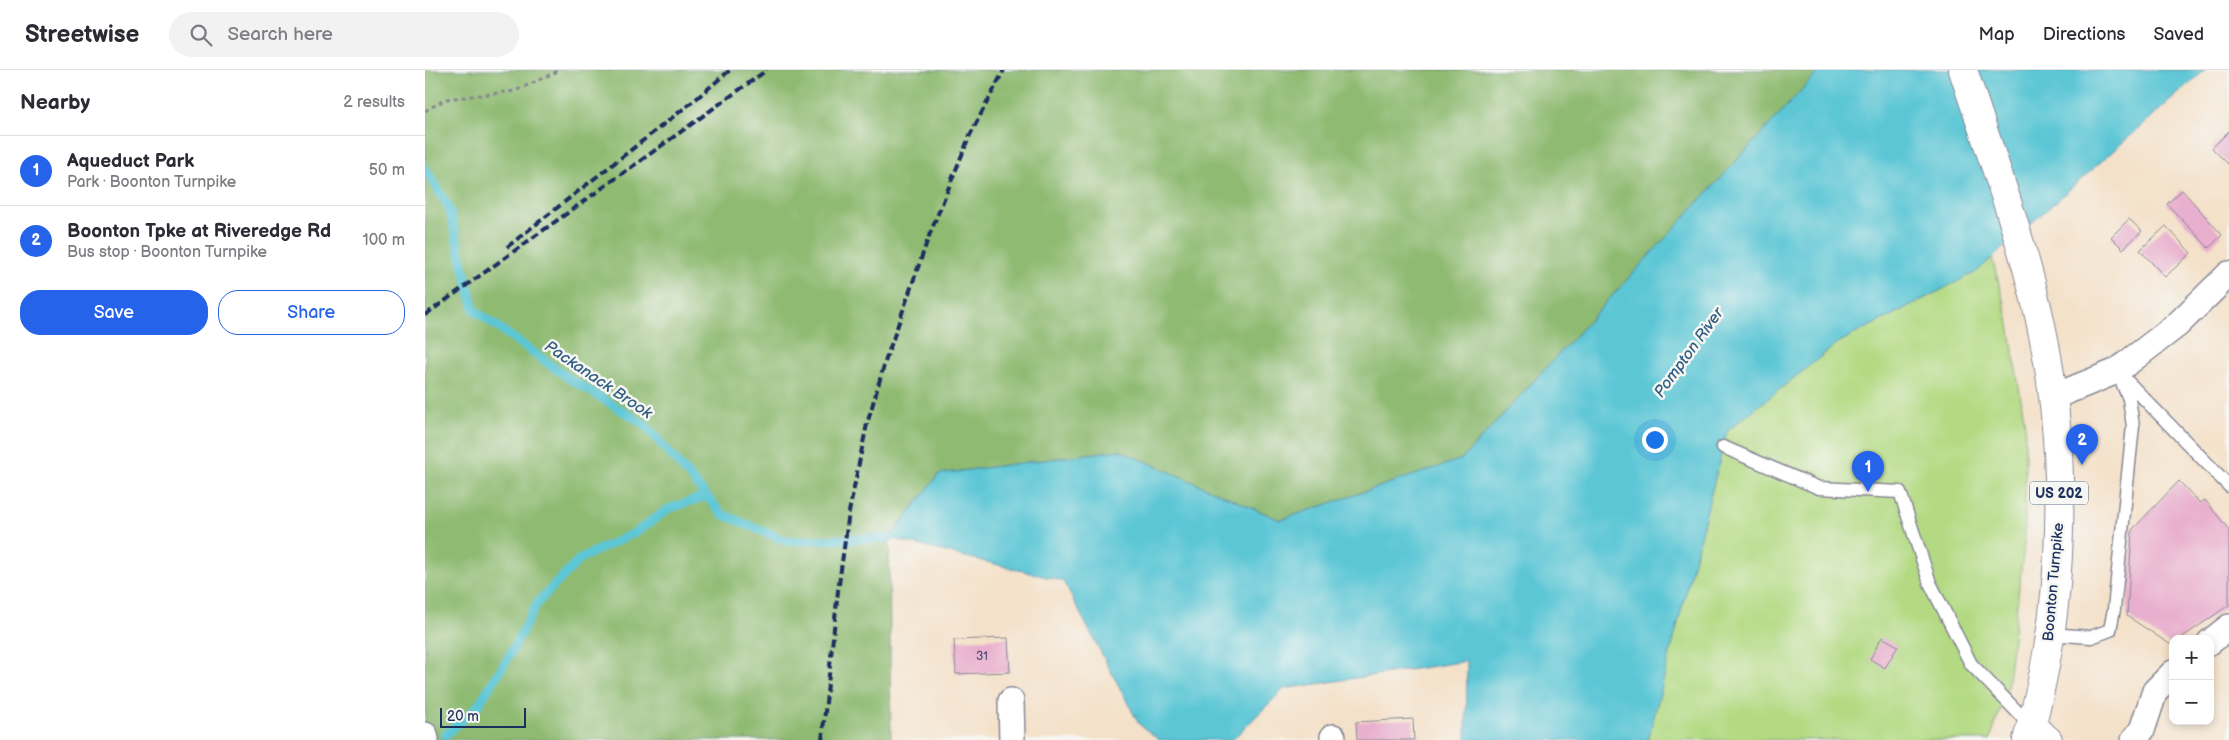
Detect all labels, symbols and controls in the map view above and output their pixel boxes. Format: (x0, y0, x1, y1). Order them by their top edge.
search box (169, 12, 519, 57)
text: Streetwise (25, 20, 139, 49)
icon: search (187, 21, 215, 49)
text: Search here (227, 23, 333, 46)
text: Map (1979, 24, 2015, 45)
text: Directions (2043, 24, 2125, 45)
text: Saved (2153, 24, 2204, 45)
text: Nearby (20, 90, 90, 115)
text: 2 results (343, 93, 405, 112)
text: Aqueduct Park (67, 150, 194, 173)
text: 1 (33, 161, 39, 180)
text: 50 m (369, 161, 405, 180)
text: Park · Boonton Turnpike (67, 173, 236, 192)
text: Boonton Tpke at Riveredge Rd (67, 220, 331, 243)
text: 2 (31, 231, 41, 250)
text: 100 m (362, 231, 405, 250)
text: Bus stop · Boonton Turnpike (67, 243, 267, 262)
button: Save (20, 290, 208, 335)
button: Share (218, 290, 405, 335)
water label: Pompton River (1650, 303, 1729, 401)
water label: Packanack Brook (541, 337, 657, 424)
pin: 2 (2066, 424, 2098, 465)
your location (1642, 427, 1668, 453)
pin: 1 (1852, 451, 1884, 492)
road number: US 202 (2030, 482, 2088, 504)
street label: Boonton Turnpike (2039, 522, 2068, 642)
map controls (2169, 635, 2214, 725)
button: + (2169, 635, 2214, 680)
house number: 31 (976, 649, 988, 664)
button: − (2169, 680, 2214, 725)
scale bar (440, 705, 526, 728)
text: 20 m (447, 708, 479, 725)

